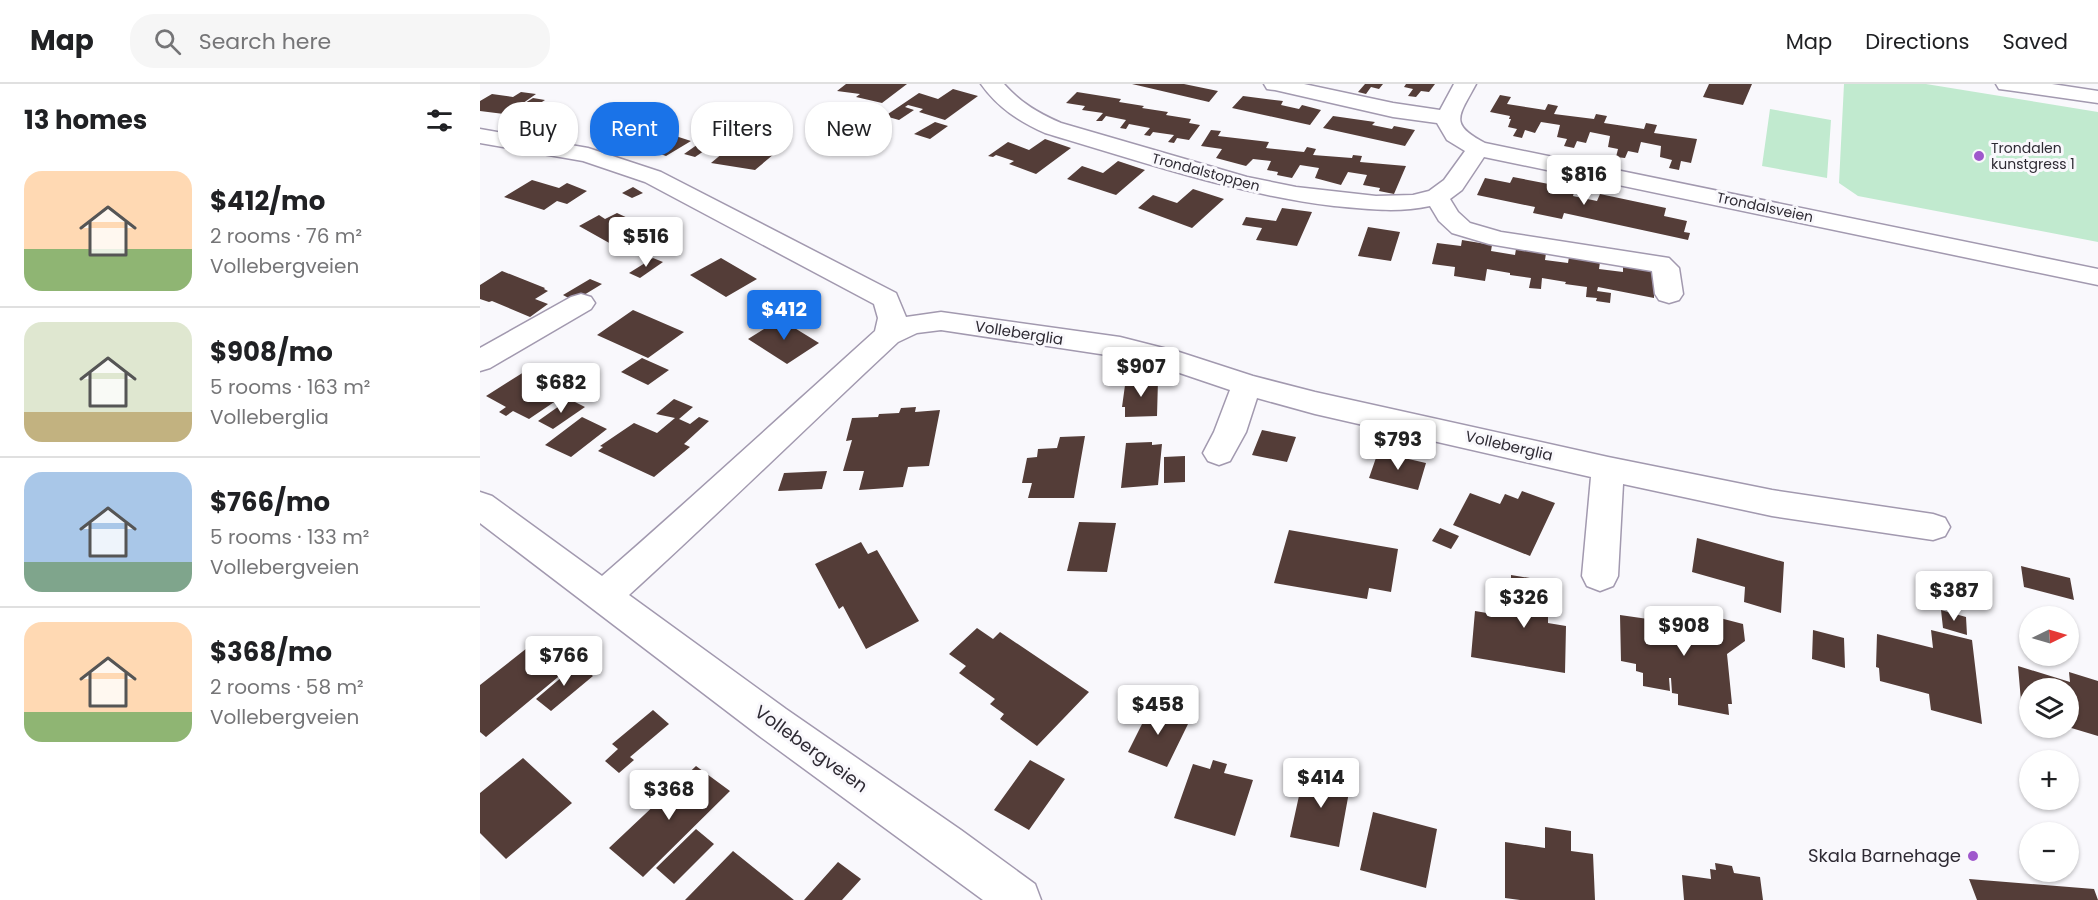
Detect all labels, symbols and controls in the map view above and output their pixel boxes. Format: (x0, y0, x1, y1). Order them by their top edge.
search box (130, 14, 550, 68)
text: Map (30, 21, 94, 60)
icon: search (151, 25, 184, 58)
text: Search here (199, 26, 331, 57)
text: Map (1786, 27, 1832, 56)
text: Directions (1865, 27, 1969, 56)
text: Saved (2002, 27, 2068, 56)
text: 13 homes (24, 102, 147, 138)
chip: Buy (498, 102, 578, 156)
chip: Rent (590, 102, 679, 156)
chip: Filters (691, 102, 793, 156)
chip: New (805, 102, 892, 156)
icon: filters (423, 104, 456, 137)
place label: Trondalen kunstgress 1 (1991, 138, 2075, 174)
street label: Trondalstoppen (1150, 148, 1262, 196)
marker: Trondalen kunstgress 1 (1972, 149, 1986, 163)
pin: $816 (1548, 155, 1620, 206)
text: $816 (1561, 160, 1607, 188)
text: $412/mo (210, 183, 325, 219)
street label: Trondalsveien (1715, 187, 1815, 227)
icon: home (72, 195, 144, 267)
pin: $516 (610, 217, 682, 268)
text: 2 rooms · 76 m² (210, 222, 362, 250)
text: $516 (623, 222, 669, 250)
text: Vollebergveien (210, 252, 359, 280)
pin: $412 (748, 290, 820, 341)
text: $412 (761, 295, 807, 323)
street label: Volleberglia (973, 315, 1065, 350)
text: $908/mo (210, 334, 333, 370)
icon: home (72, 346, 144, 418)
pin: $907 (1105, 347, 1177, 398)
text: $907 (1116, 352, 1166, 380)
pin: $682 (525, 363, 597, 414)
text: $682 (536, 368, 586, 396)
text: 5 rooms · 163 m² (210, 373, 370, 401)
text: Volleberglia (210, 403, 329, 431)
pin: $793 (1362, 420, 1434, 471)
text: $793 (1374, 425, 1422, 453)
street label: Volleberglia (1463, 425, 1555, 466)
text: $766/mo (210, 484, 330, 520)
icon: home (72, 496, 144, 568)
text: 5 rooms · 133 m² (210, 523, 369, 551)
text: Vollebergveien (210, 553, 359, 581)
pin: $387 (1918, 571, 1990, 622)
text: $387 (1930, 576, 1978, 604)
pin: $326 (1488, 578, 1560, 629)
text: $326 (1499, 583, 1549, 611)
pin: $908 (1648, 606, 1720, 657)
north arrow (2019, 606, 2079, 666)
map controls (2019, 606, 2079, 882)
text: $908 (1658, 611, 1710, 639)
text: $368/mo (210, 634, 332, 670)
pin: $766 (528, 636, 600, 687)
text: $766 (539, 641, 589, 669)
icon: home (72, 646, 144, 718)
text: 2 rooms · 58 m² (210, 673, 364, 701)
button: layers (2019, 678, 2079, 738)
pin: $458 (1122, 685, 1194, 736)
text: $458 (1132, 690, 1184, 718)
street label: Vollebergveien (750, 699, 873, 798)
text: Vollebergveien (210, 703, 359, 731)
button: + (2019, 750, 2079, 810)
pin: $414 (1285, 758, 1357, 809)
text: $414 (1297, 763, 1345, 791)
pin: $368 (633, 770, 705, 821)
text: $368 (644, 775, 694, 803)
button: − (2019, 822, 2079, 882)
place label: Skala Barnehage (1808, 843, 1961, 868)
marker: Skala Barnehage (1966, 849, 1980, 863)

